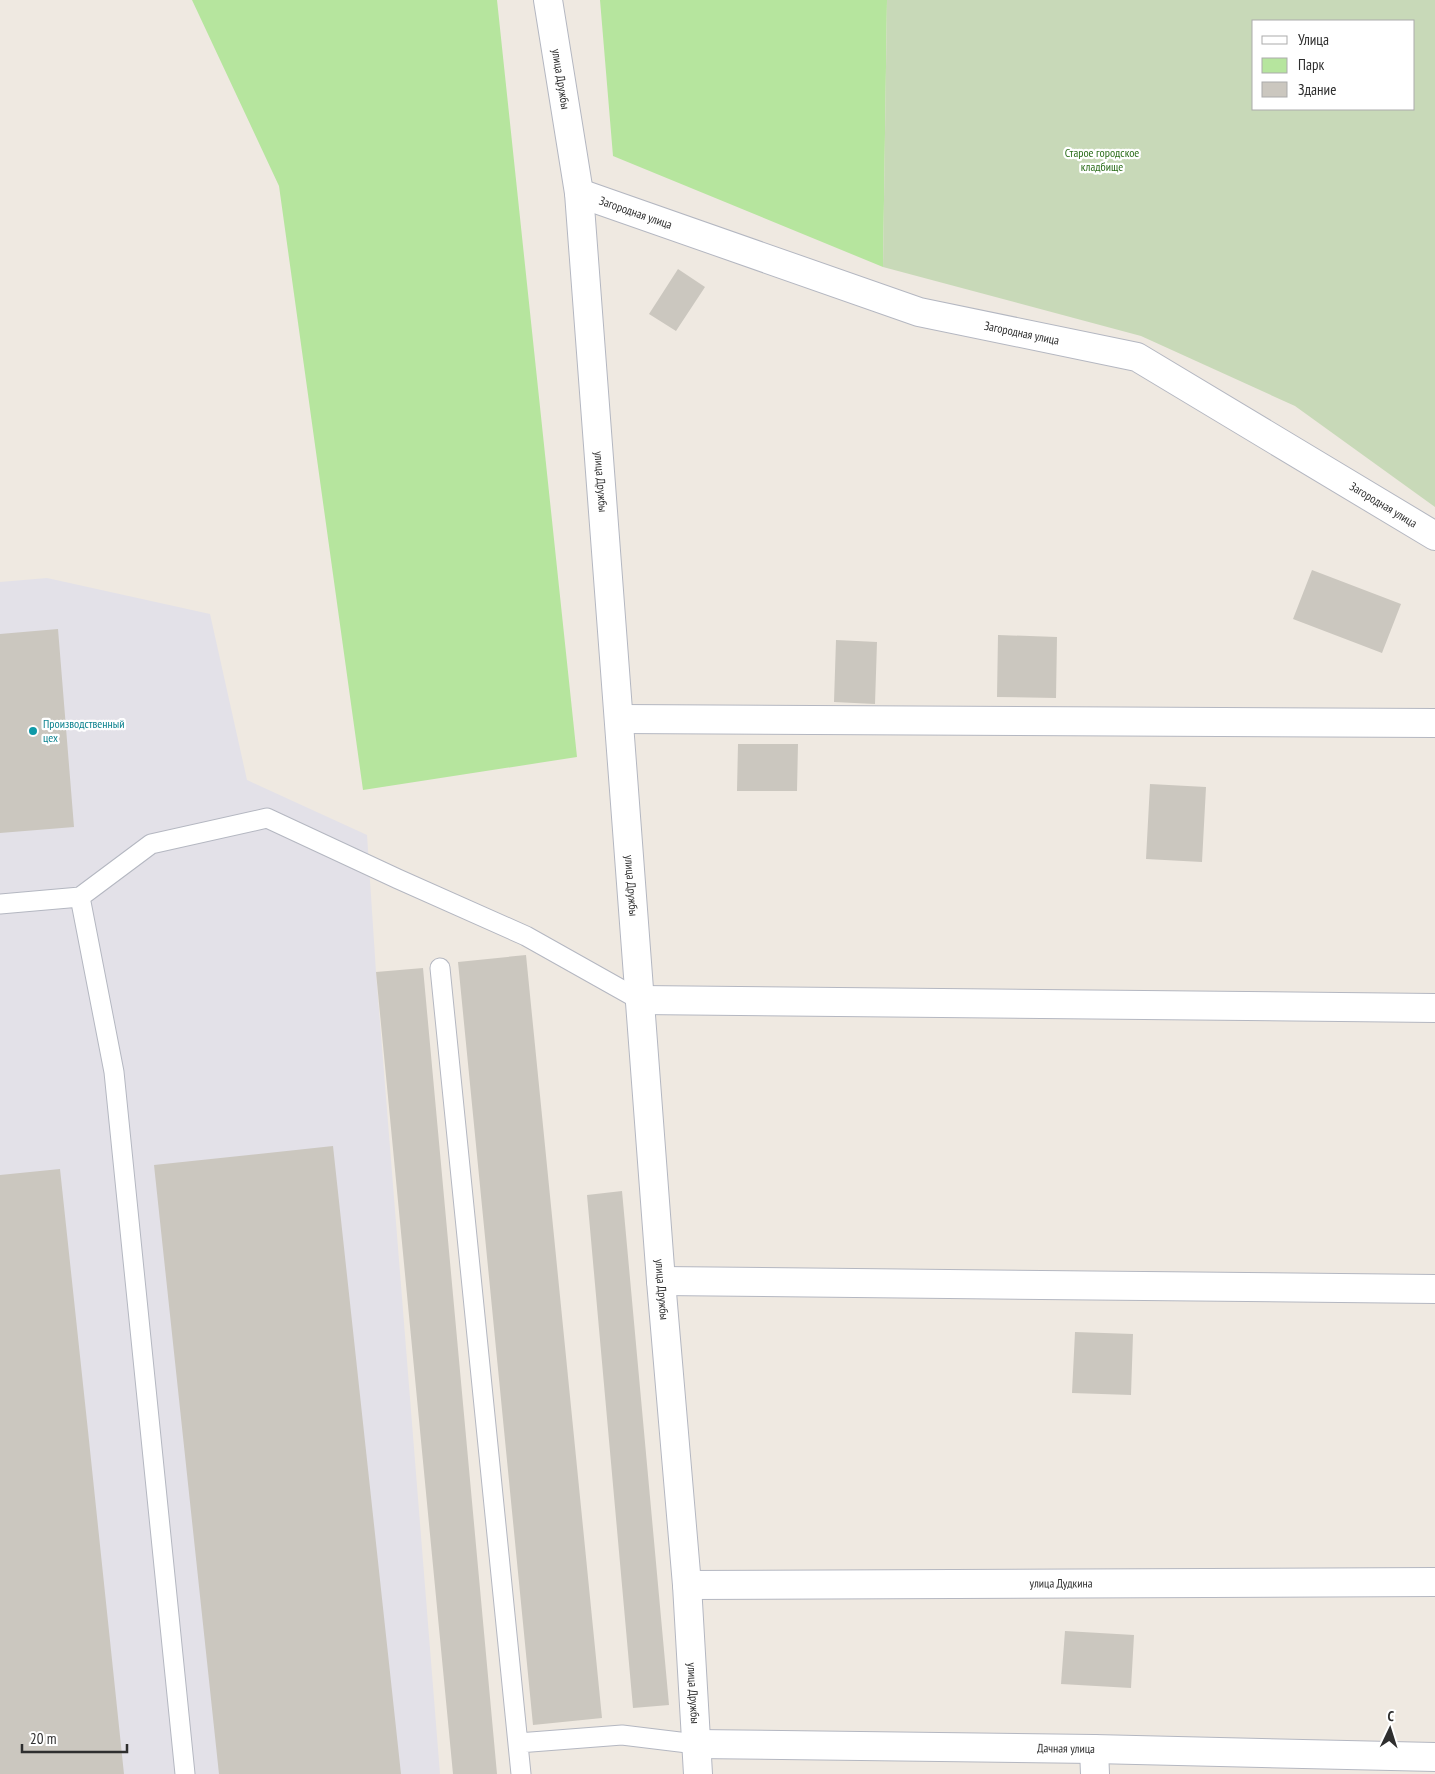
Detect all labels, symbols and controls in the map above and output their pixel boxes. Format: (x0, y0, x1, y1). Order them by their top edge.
legend (1252, 20, 1415, 110)
text: Улица (1298, 30, 1329, 49)
street label: улица Дружбы (549, 47, 573, 110)
text: Парк (1298, 55, 1324, 74)
text: Здание (1298, 80, 1336, 99)
park label: Старое городское кладбище (1065, 145, 1139, 174)
street label: Загородная улица (597, 193, 674, 232)
street label: Загородная улица (983, 318, 1061, 348)
street label: улица Дружбы (591, 451, 611, 513)
street label: Загородная улица (1347, 478, 1420, 531)
place label: Производственный цех (43, 716, 124, 745)
marker: Производственный цех (27, 725, 39, 737)
street label: улица Дружбы (622, 854, 641, 917)
street label: улица Дружбы (652, 1258, 672, 1321)
street label: улица Дудкина (1030, 1575, 1093, 1591)
street label: улица Дружбы (685, 1662, 703, 1724)
north arrow (1365, 1704, 1415, 1754)
text: С (1387, 1707, 1395, 1725)
scale bar (22, 1722, 128, 1754)
text: 20 m (30, 1729, 56, 1748)
street label: Дачная улица (1037, 1740, 1095, 1756)

